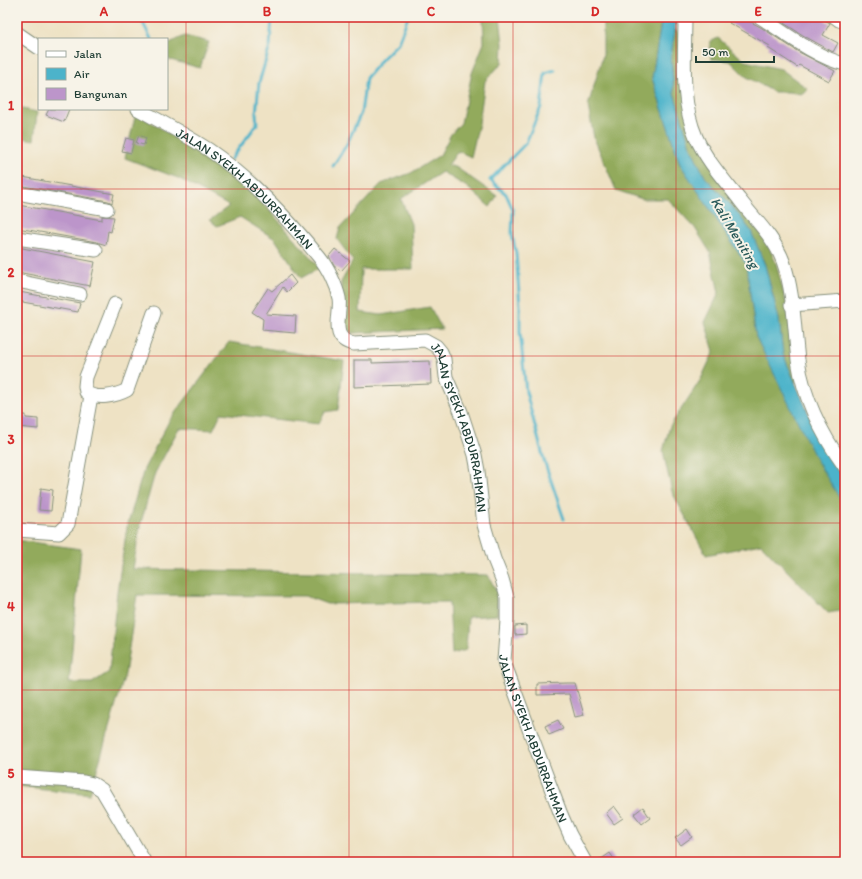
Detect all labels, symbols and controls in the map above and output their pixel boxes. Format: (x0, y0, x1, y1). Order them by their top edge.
text: A (99, 4, 109, 19)
text: B (263, 4, 272, 19)
text: C (427, 4, 436, 19)
text: D (591, 4, 600, 19)
text: E (754, 4, 762, 19)
legend (38, 38, 168, 110)
scale bar (696, 38, 774, 64)
text: 50 m (702, 45, 728, 59)
text: Jalan (74, 47, 102, 61)
text: Air (74, 67, 90, 81)
text: Bangunan (74, 87, 127, 101)
text: 1 (8, 98, 14, 113)
street label: JALAN SYEKH ABDURRAHMAN (174, 124, 317, 252)
water label: Kali Meniting (707, 194, 764, 273)
text: 2 (8, 265, 15, 280)
street label: JALAN SYEKH ABDURRAHMAN (428, 339, 490, 513)
text: 3 (7, 432, 15, 447)
text: 4 (7, 599, 15, 614)
street label: JALAN SYEKH ABDURRAHMAN (496, 654, 571, 824)
text: 5 (8, 766, 15, 781)

